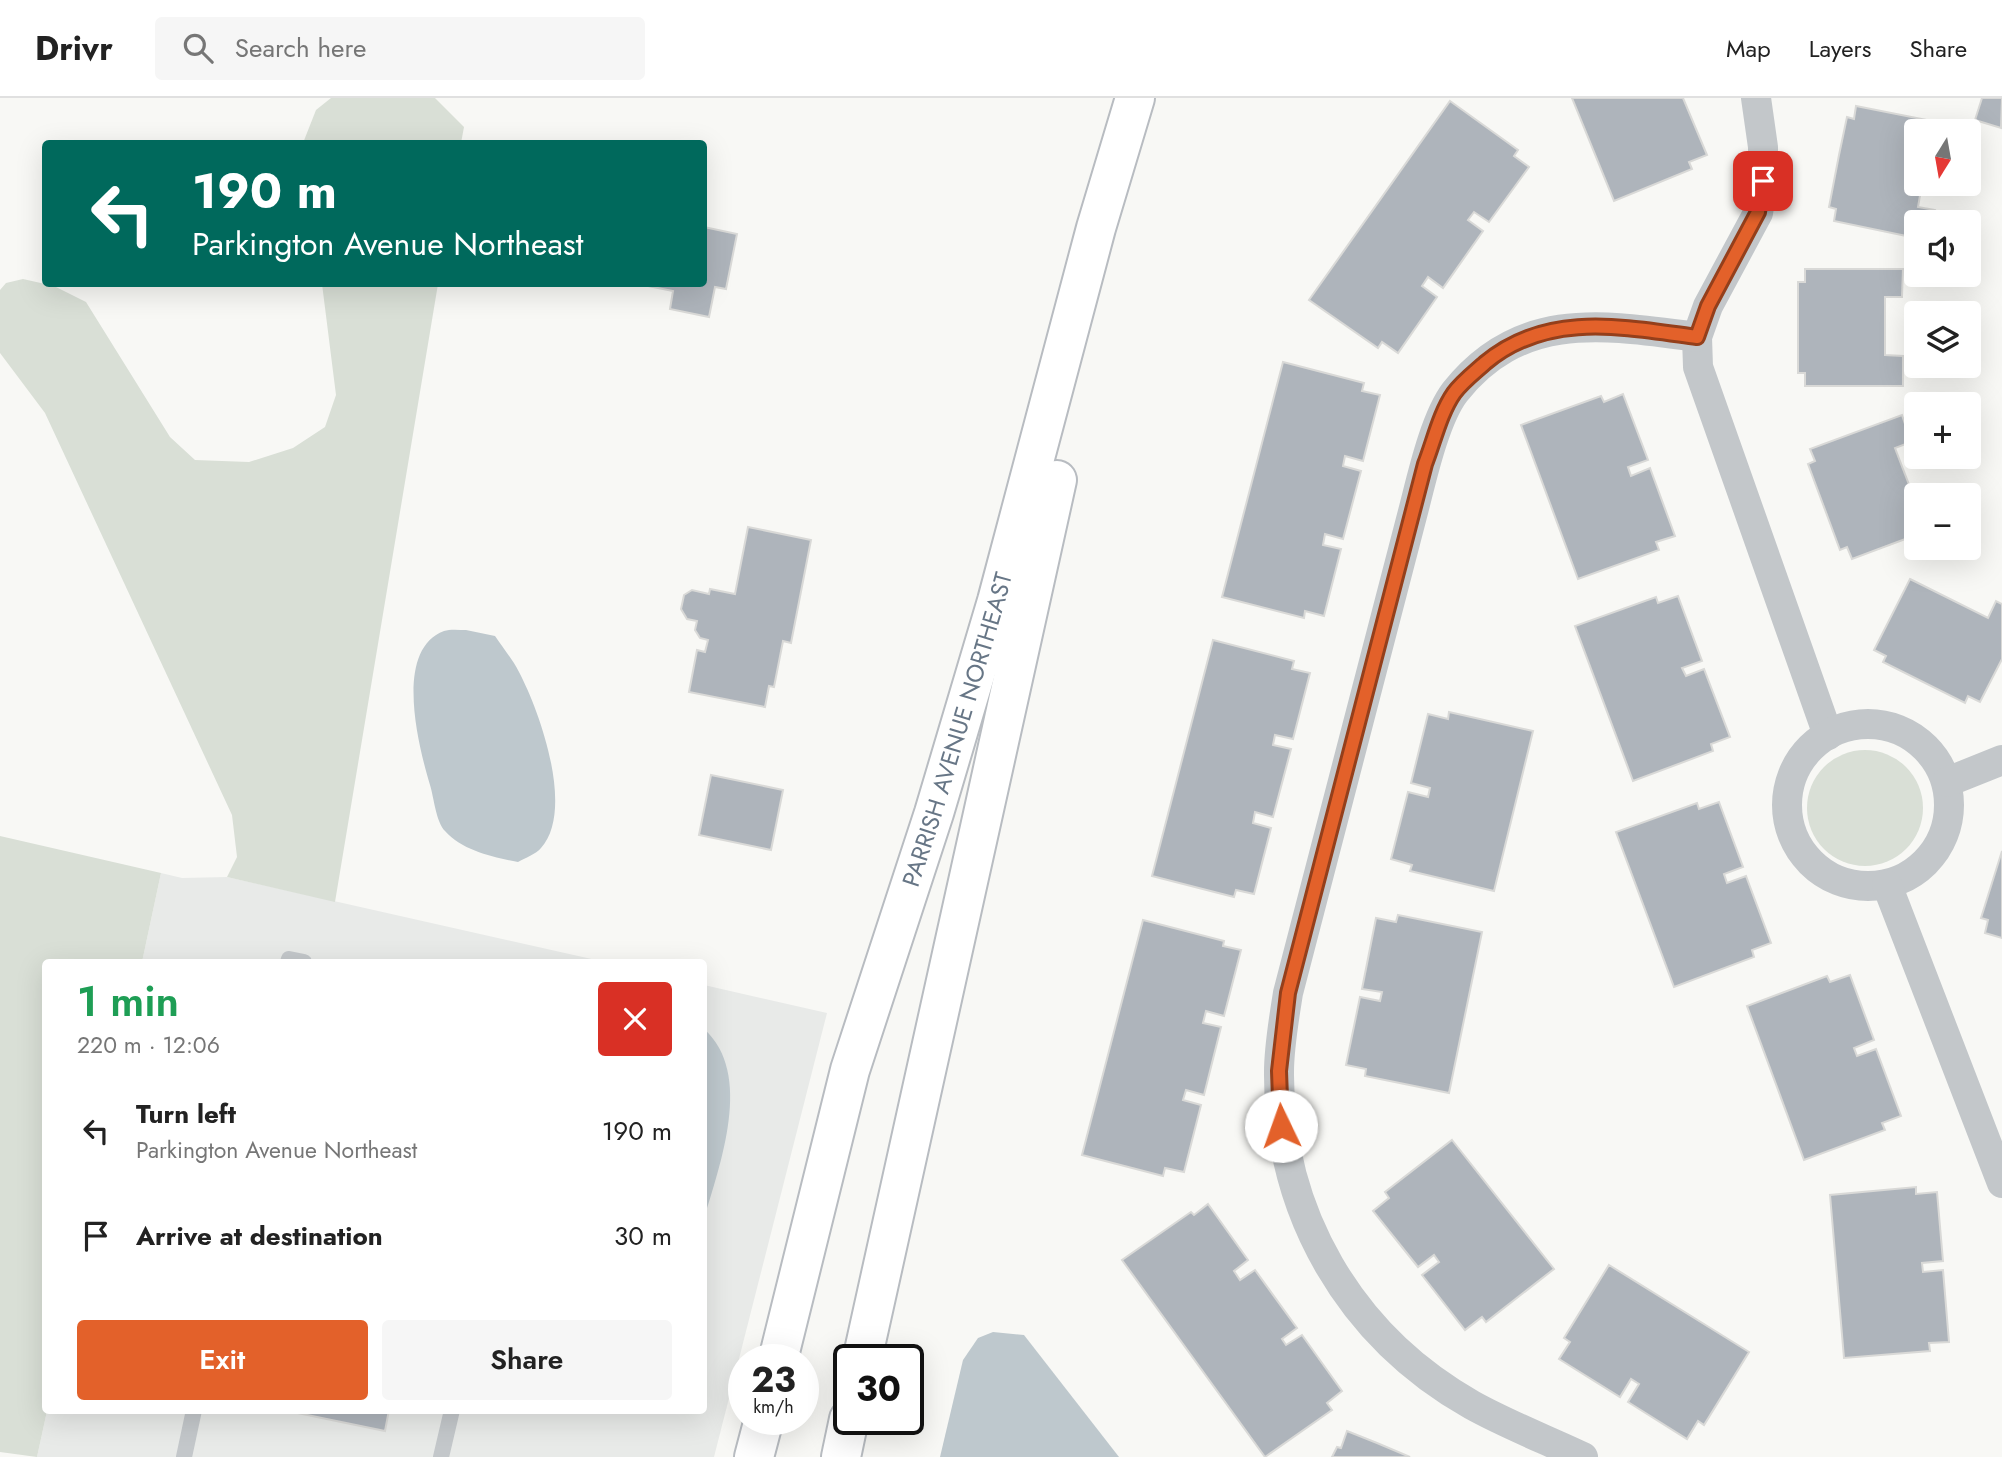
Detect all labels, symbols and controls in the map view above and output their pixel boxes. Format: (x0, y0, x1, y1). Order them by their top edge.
search box (155, 17, 645, 80)
text: Drivr (35, 25, 113, 72)
icon: search (179, 29, 217, 67)
text: Search here (235, 29, 366, 67)
text: Map (1726, 31, 1771, 66)
text: Layers (1809, 31, 1871, 66)
text: Share (1909, 31, 1967, 66)
north arrow (1904, 119, 1981, 196)
map controls (1904, 119, 1981, 560)
pin (1733, 151, 1793, 211)
text: 190 m (192, 156, 337, 226)
icon: arrive (1744, 162, 1782, 200)
icon: left (77, 168, 168, 259)
button: sound (1904, 210, 1981, 287)
text: Parkington Avenue Northeast (192, 221, 583, 267)
button: layers (1904, 301, 1981, 378)
button: + (1904, 392, 1981, 469)
button: − (1904, 483, 1981, 560)
street label: PARRISH AVENUE NORTHEAST (893, 568, 1021, 891)
text: 1 min (77, 971, 179, 1032)
button: close (598, 982, 672, 1056)
text: 220 m · 12:06 (77, 1028, 220, 1062)
position arrow (1244, 1089, 1318, 1163)
text: Turn left (136, 1095, 236, 1133)
icon: left (77, 1112, 115, 1150)
text: 190 m (602, 1112, 672, 1150)
text: Parkington Avenue Northeast (136, 1133, 417, 1167)
icon: arrive (77, 1217, 115, 1255)
text: Arrive at destination (136, 1217, 383, 1255)
text: 30 m (614, 1217, 672, 1255)
button: Exit (77, 1320, 368, 1400)
button: Share (382, 1320, 672, 1400)
speed limit sign: 30 (833, 1344, 924, 1435)
text: 23 (751, 1355, 796, 1405)
text: km/h (753, 1394, 794, 1420)

